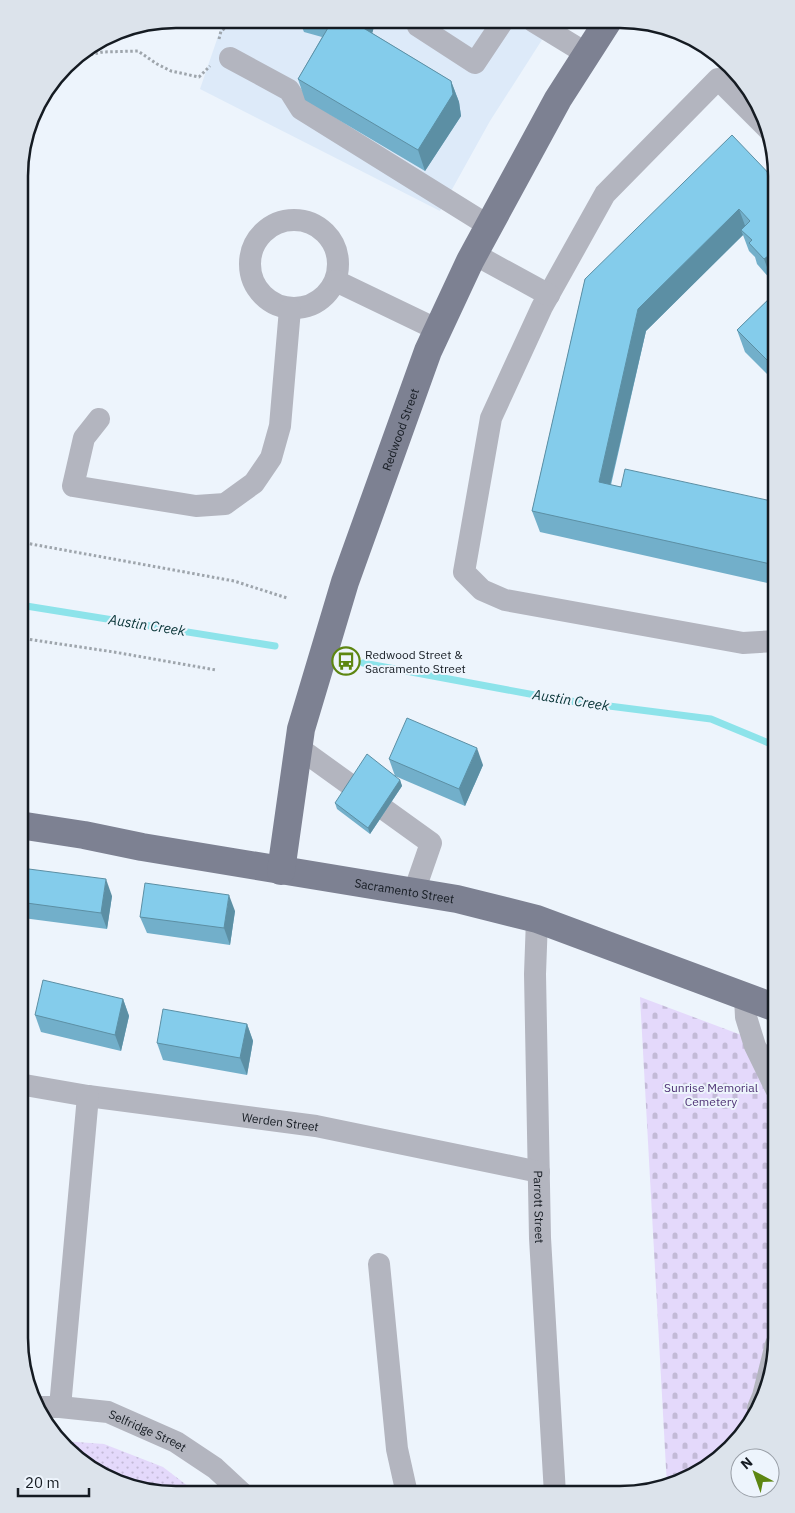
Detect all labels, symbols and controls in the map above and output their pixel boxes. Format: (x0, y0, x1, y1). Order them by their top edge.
street label: Redwood Street (378, 386, 422, 473)
water label: Austin Creek (107, 610, 187, 640)
bus stop icon: Redwood Street & Sacramento Street (331, 646, 361, 676)
place label: Redwood Street & Sacramento Street (365, 647, 466, 676)
water label: Austin Creek (531, 685, 611, 715)
street label: Sacramento Street (353, 875, 455, 906)
park label: Sunrise Memorial Cemetery (664, 1080, 758, 1109)
street label: Werden Street (241, 1109, 320, 1134)
street label: Parrott Street (531, 1170, 548, 1244)
street label: Selfridge Street (107, 1406, 190, 1455)
north arrow (730, 1448, 780, 1498)
text: N (737, 1453, 756, 1473)
scale bar (18, 1466, 89, 1498)
text: 20 m (25, 1473, 60, 1492)

